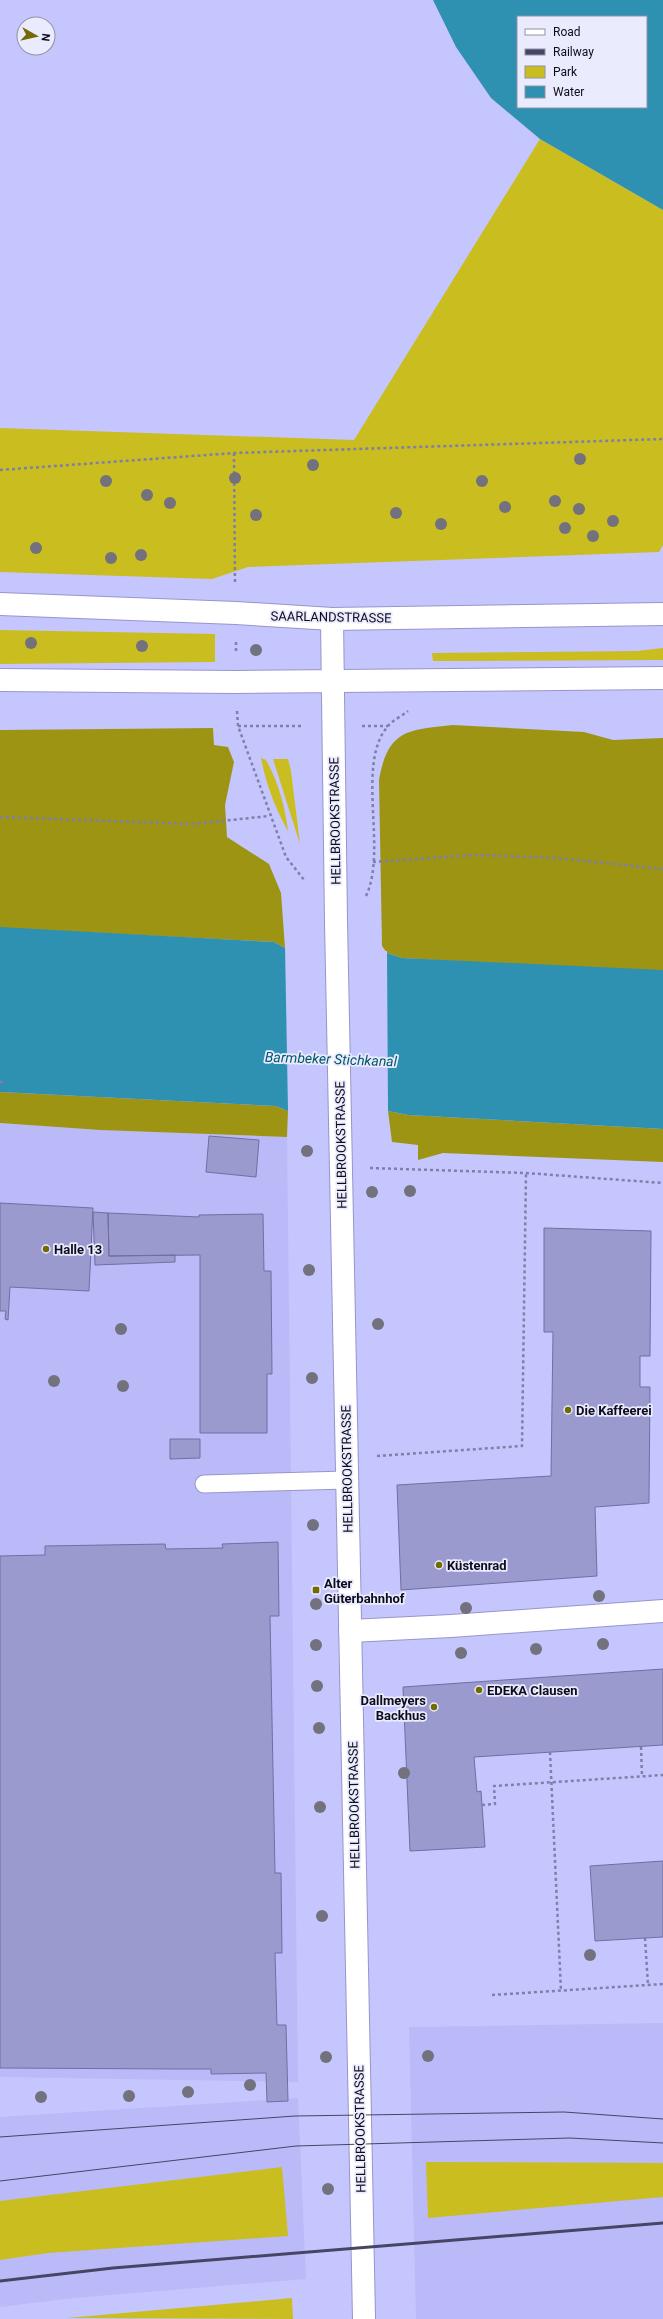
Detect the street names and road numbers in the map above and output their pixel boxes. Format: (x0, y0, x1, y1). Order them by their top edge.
street label: SAARLANDSTRASSE (270, 608, 392, 626)
street label: HELLBROOKSTRASSE (326, 757, 344, 885)
street label: HELLBROOKSTRASSE (332, 1081, 350, 1209)
street label: HELLBROOKSTRASSE (338, 1405, 356, 1533)
street label: HELLBROOKSTRASSE (345, 1741, 363, 1869)
street label: HELLBROOKSTRASSE (351, 2065, 369, 2193)

